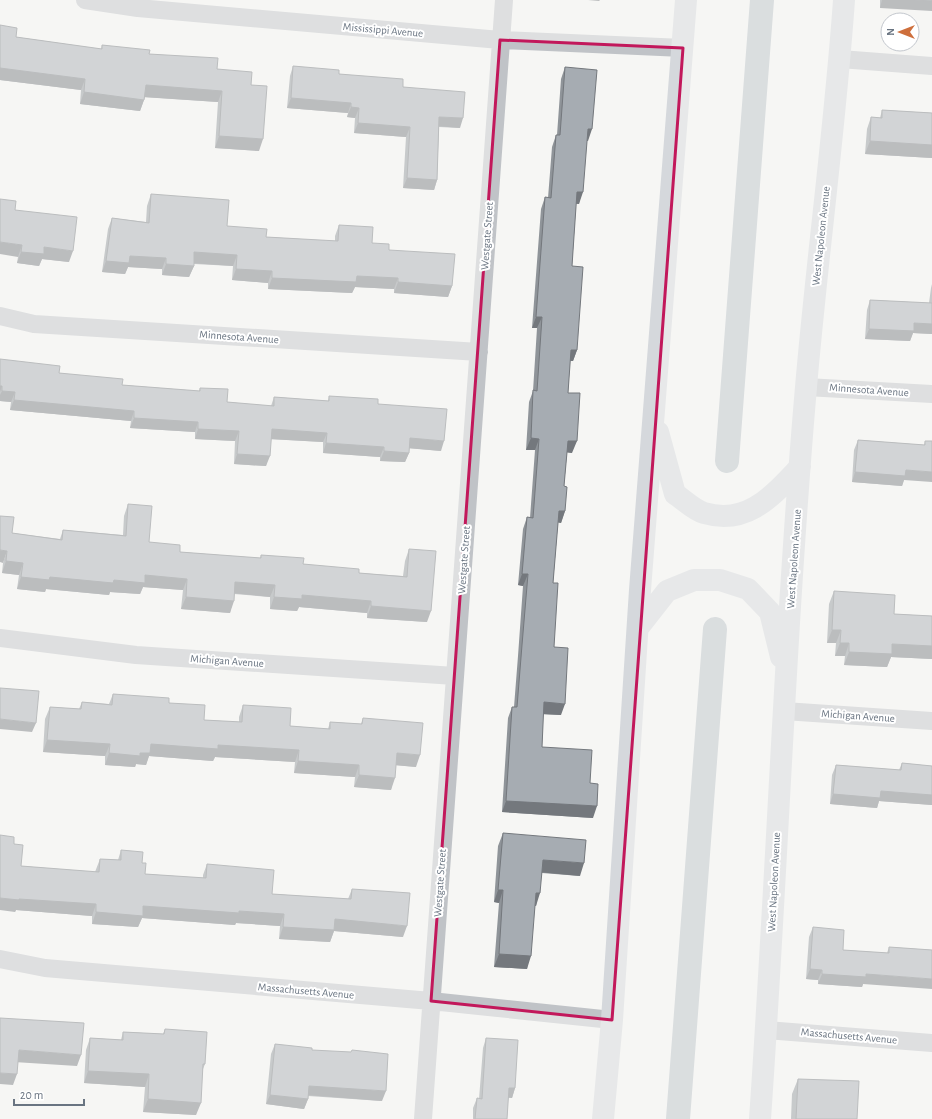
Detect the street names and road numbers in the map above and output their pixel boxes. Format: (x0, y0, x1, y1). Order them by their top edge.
street label: Mississippi Avenue (342, 21, 424, 39)
street label: West Napoleon Avenue (810, 186, 832, 286)
street label: Westgate Street (479, 201, 495, 270)
street label: Minnesota Avenue (199, 329, 279, 345)
street label: Minnesota Avenue (829, 382, 909, 398)
street label: West Napoleon Avenue (785, 509, 803, 609)
street label: Westgate Street (456, 525, 472, 594)
street label: Michigan Avenue (190, 653, 264, 669)
street label: Michigan Avenue (821, 708, 895, 724)
street label: West Napoleon Avenue (766, 832, 782, 932)
street label: Westgate Street (432, 848, 448, 917)
street label: Massachusetts Avenue (257, 981, 355, 1001)
street label: Massachusetts Avenue (800, 1026, 898, 1046)

